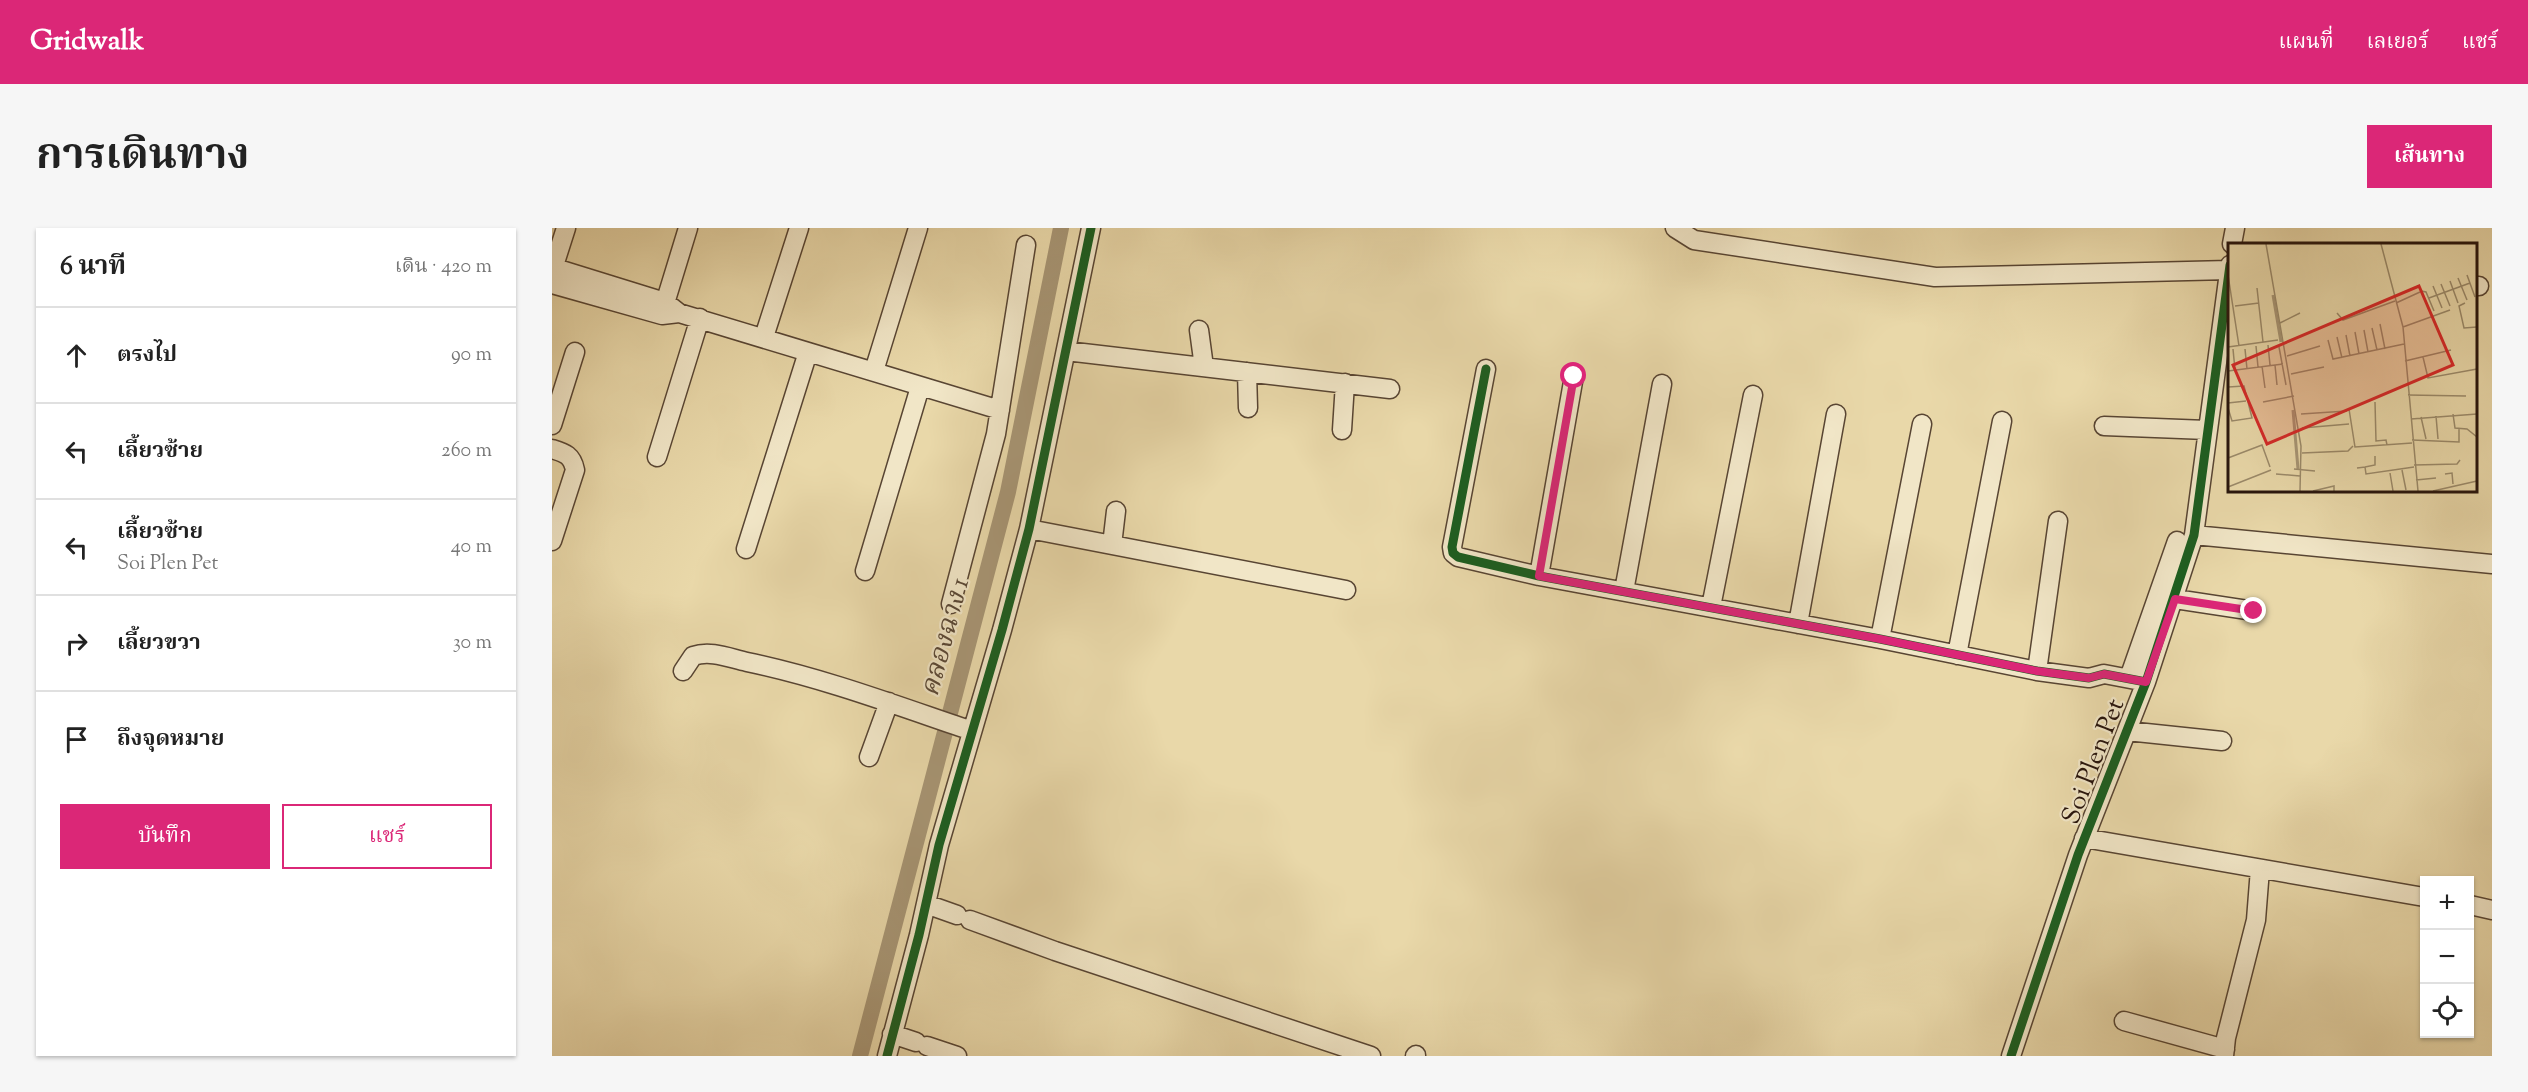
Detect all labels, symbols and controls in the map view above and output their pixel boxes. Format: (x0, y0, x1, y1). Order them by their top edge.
text: Gridwalk (30, 22, 144, 62)
text: แผนที่ (2279, 28, 2334, 58)
text: เลเยอร์ (2367, 28, 2429, 58)
text: แชร์ (2462, 28, 2498, 58)
button: เส้นทาง (2367, 125, 2492, 188)
text: การเดินทาง (36, 128, 249, 188)
inset map (2228, 243, 2477, 492)
text: 6 นาที (60, 249, 126, 286)
text: เดิน · 420 m (395, 253, 492, 282)
icon: ahead (60, 339, 93, 372)
text: ตรงไป (117, 340, 177, 372)
text: 90 m (451, 341, 492, 370)
route start (1560, 362, 1586, 388)
icon: left (60, 435, 93, 468)
text: เลี้ยวซ้าย (117, 436, 203, 468)
text: 260 m (441, 437, 492, 466)
text: เลี้ยวซ้าย (117, 517, 203, 549)
icon: left (60, 531, 93, 564)
text: 40 m (451, 533, 492, 562)
text: Soi Plen Pet (117, 550, 218, 579)
water label: คลองฉาง 1 (912, 574, 981, 701)
route end (2240, 597, 2266, 623)
icon: right (60, 627, 93, 660)
text: เลี้ยวขวา (117, 628, 201, 660)
text: 30 m (453, 629, 492, 658)
street label: Soi Plen Pet (2053, 694, 2135, 830)
icon: arrive (60, 723, 93, 756)
text: ถึงจุดหมาย (117, 724, 224, 756)
button: บันทึก (60, 804, 270, 869)
button: แชร์ (282, 804, 492, 869)
map controls (2420, 876, 2474, 1038)
button: + (2420, 876, 2474, 930)
button: − (2420, 930, 2474, 984)
button: locate (2420, 984, 2474, 1038)

